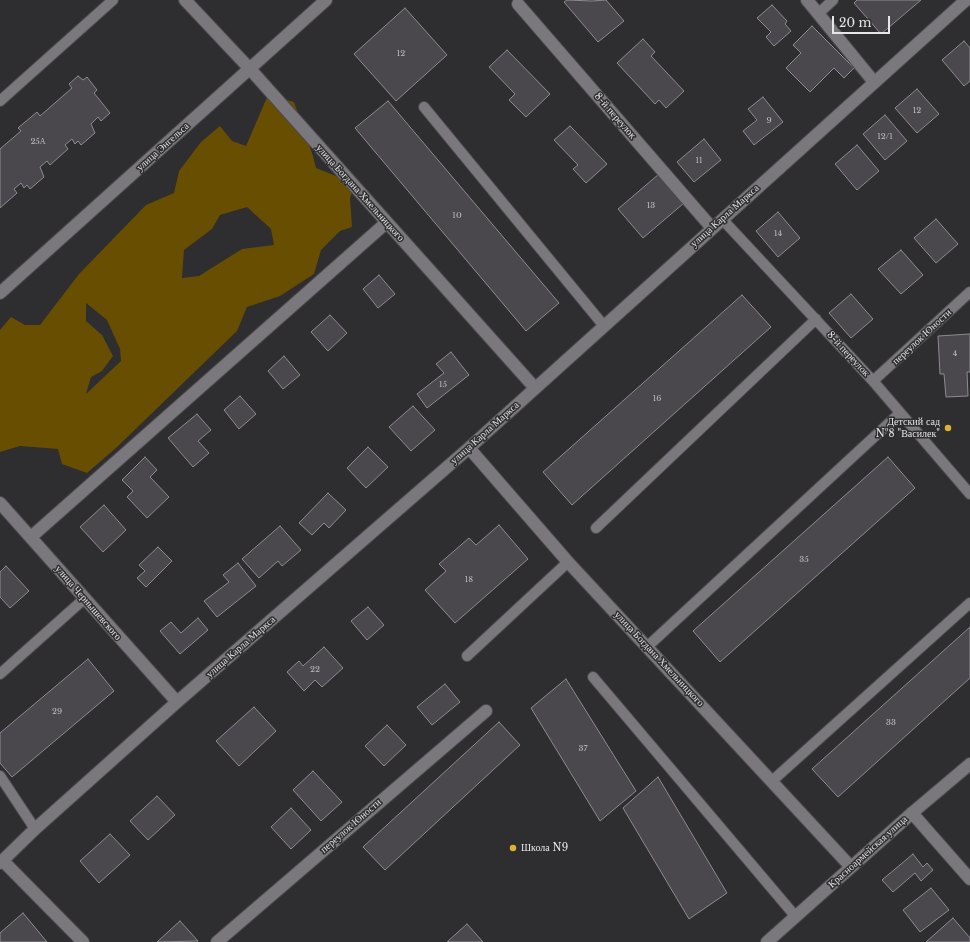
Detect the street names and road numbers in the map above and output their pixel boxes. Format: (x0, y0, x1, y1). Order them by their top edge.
street label: 8-й переулок (592, 90, 638, 142)
street label: улица Энгельса (134, 120, 192, 174)
street label: улица Богдана Хмельницкого (313, 142, 407, 244)
street label: улица Карла Маркса (688, 182, 762, 250)
street label: переулок Юности (890, 307, 954, 367)
street label: 8-й переулок (824, 329, 872, 379)
street label: улица Карла Маркса (448, 399, 522, 467)
street label: улица Чернышевского (52, 563, 124, 643)
street label: улица Богдана Хмельницкого (612, 609, 706, 709)
street label: улица Карла Маркса (204, 614, 278, 680)
street label: переулок Юности (318, 796, 384, 856)
street label: Красноармейская улица (826, 813, 910, 891)

